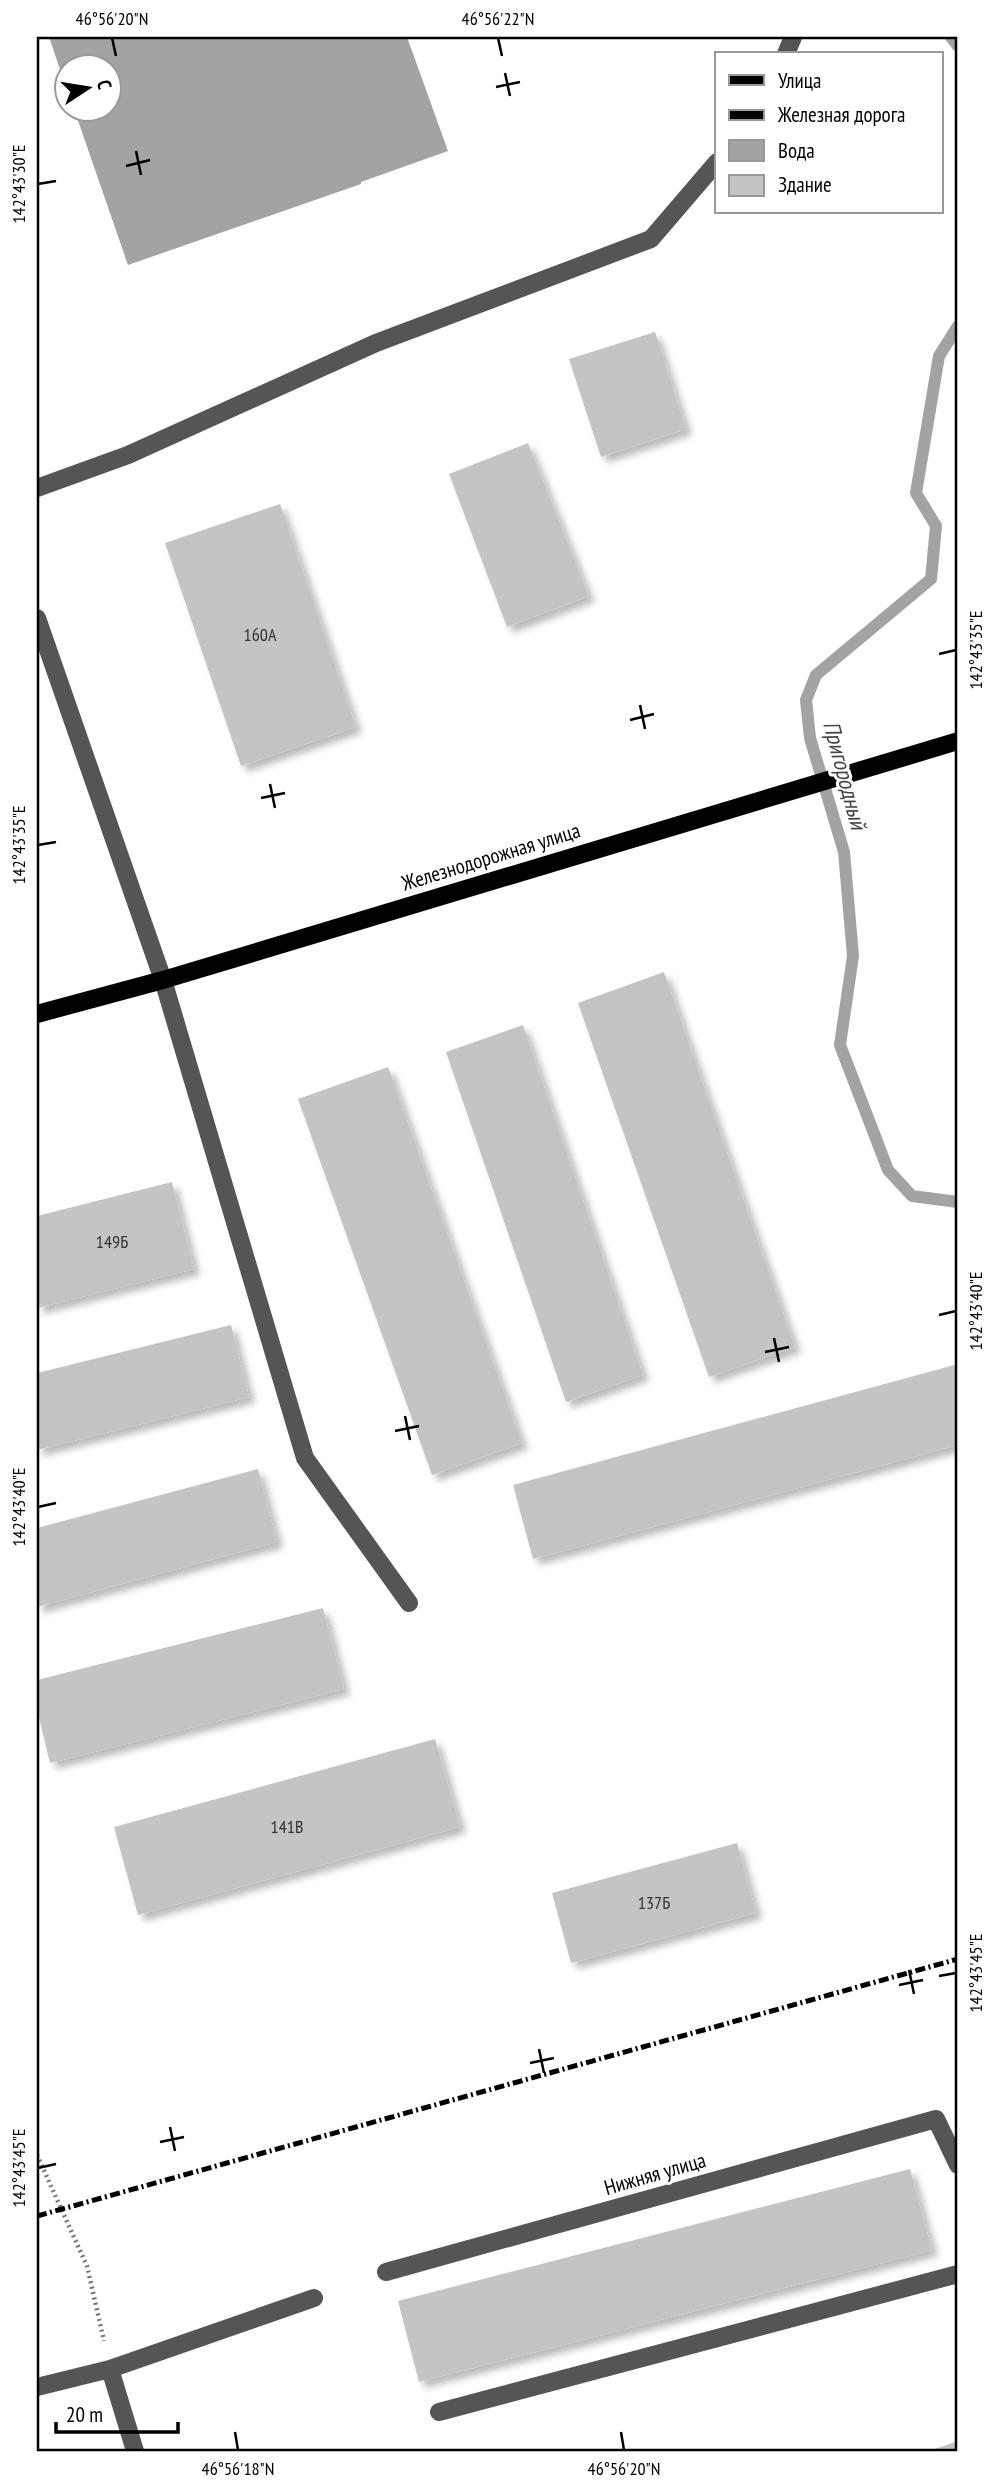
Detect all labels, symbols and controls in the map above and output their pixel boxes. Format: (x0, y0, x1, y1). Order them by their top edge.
text: 46°56'20"N (76, 7, 148, 30)
text: 46°56'22"N (462, 7, 534, 30)
north arrow (52, 52, 122, 122)
legend (715, 52, 942, 214)
text: Улица (778, 67, 821, 94)
text: С (92, 78, 117, 92)
text: Железная дорога (777, 101, 905, 128)
text: Вода (778, 137, 815, 164)
text: 142°43'30"E (7, 145, 30, 223)
text: Здание (778, 171, 832, 198)
text: 142°43'35"E (964, 611, 987, 689)
house number: 160А (244, 623, 277, 646)
water label: Пригородный (817, 717, 875, 835)
text: 142°43'35"E (7, 806, 30, 884)
street label: Железнодорожная улица (397, 817, 583, 897)
house number: 149Б (96, 1230, 128, 1253)
text: 142°43'40"E (964, 1272, 987, 1350)
text: 142°43'40"E (7, 1468, 30, 1546)
house number: 141В (271, 1815, 303, 1838)
house number: 137Б (638, 1891, 670, 1914)
text: 142°43'45"E (964, 1934, 987, 2012)
text: 142°43'45"E (7, 2129, 30, 2207)
street label: Нижняя улица (601, 2146, 709, 2201)
scale bar (56, 2390, 178, 2434)
text: 20 m (66, 2401, 103, 2428)
text: 46°56'18"N (202, 2457, 274, 2480)
text: 46°56'20"N (588, 2457, 660, 2480)

